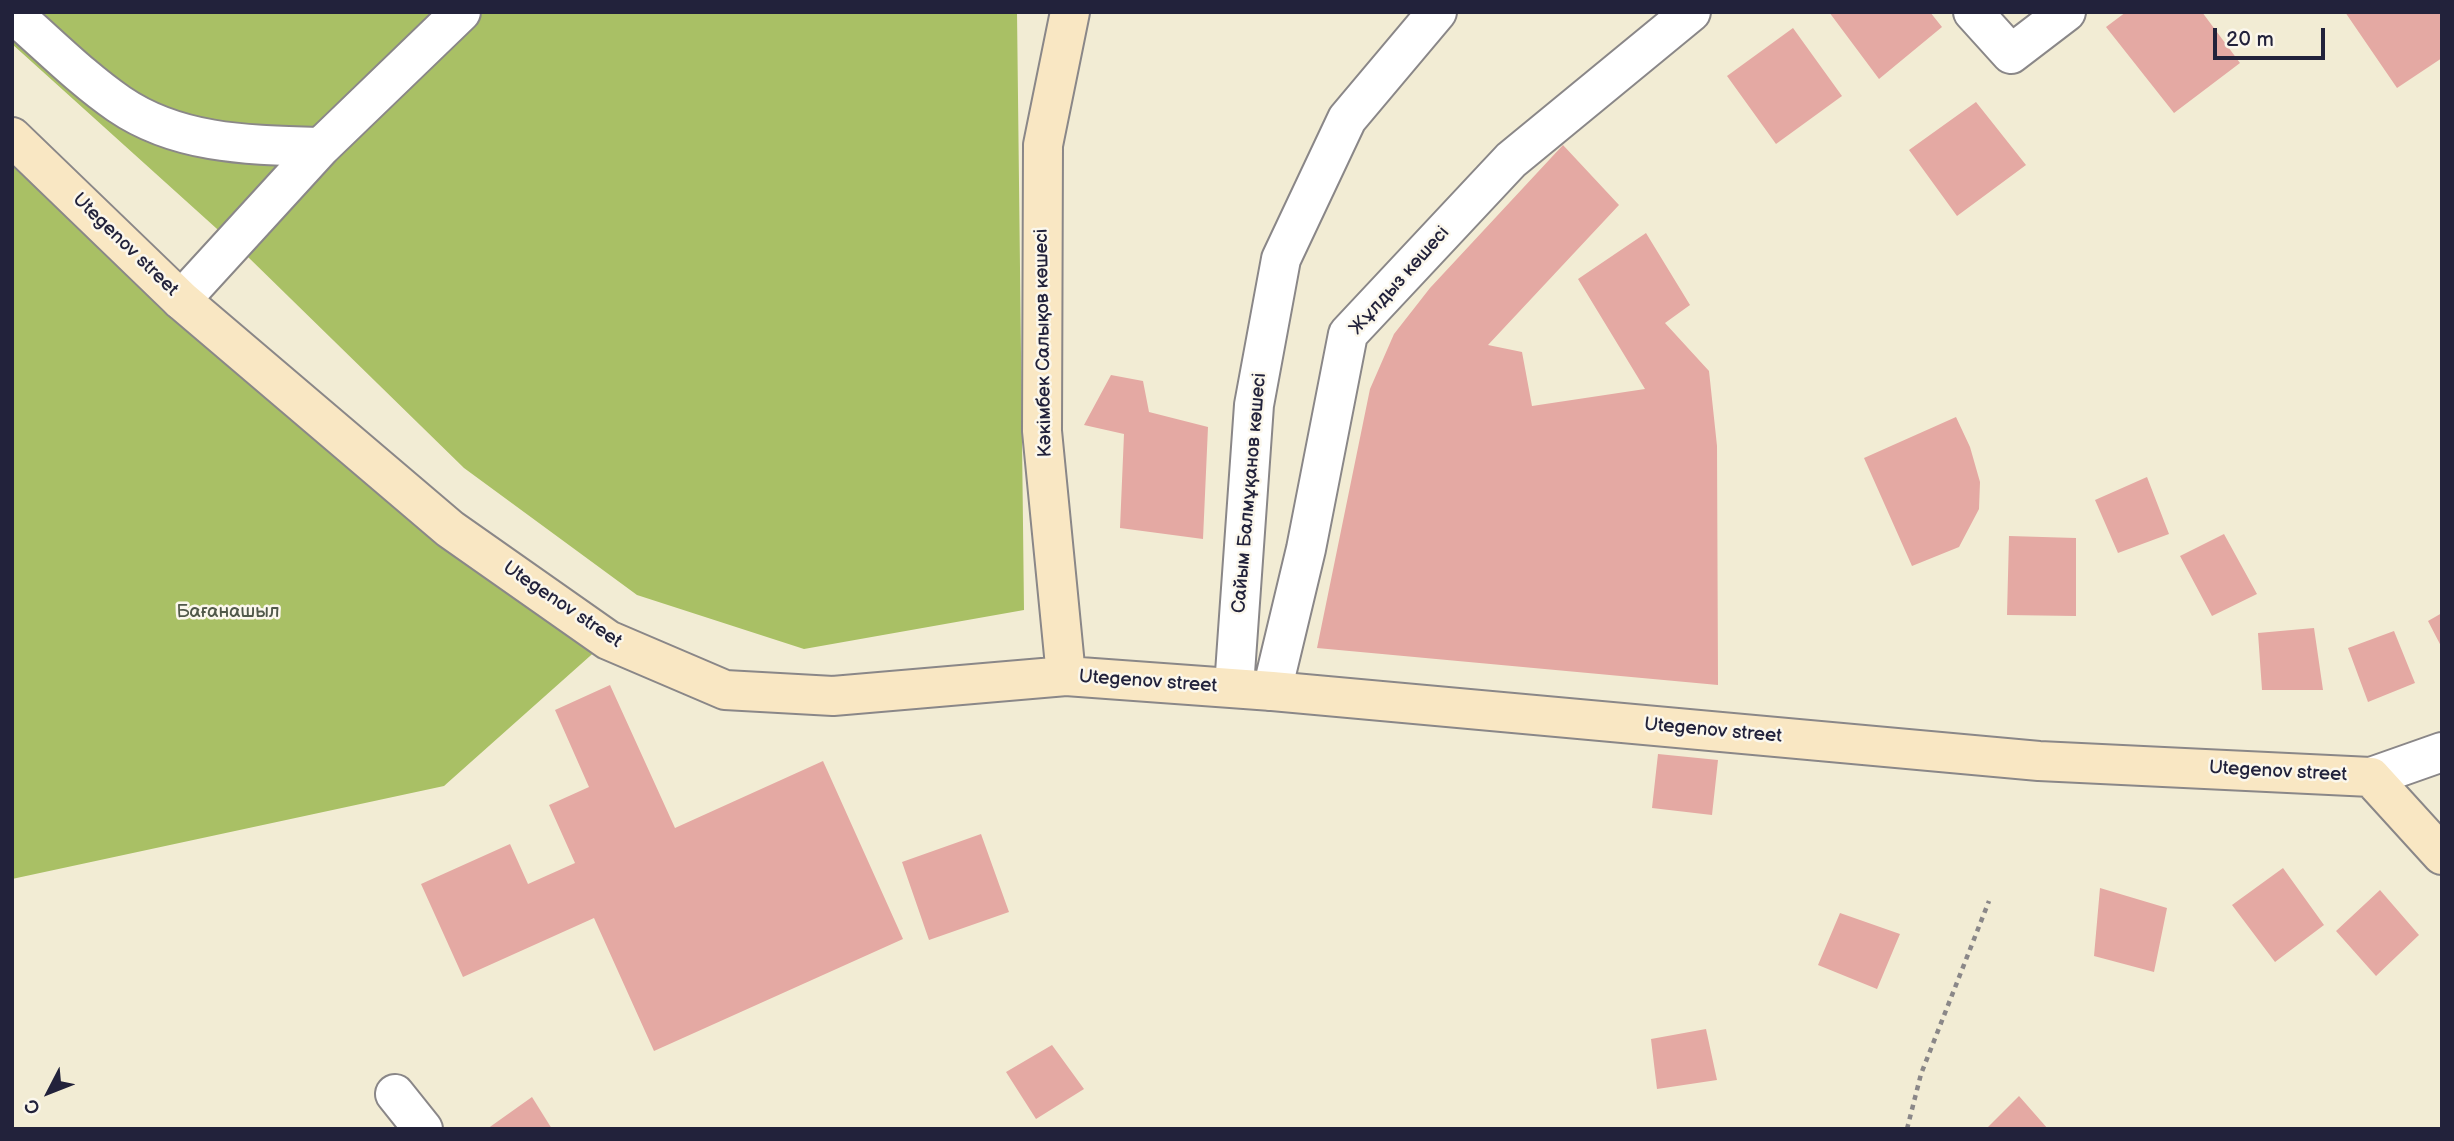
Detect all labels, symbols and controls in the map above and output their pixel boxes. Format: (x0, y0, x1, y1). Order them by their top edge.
scale bar (2216, 14, 2328, 58)
text: 20 m (2226, 27, 2274, 52)
street label: Utegenov street (67, 189, 183, 301)
street label: Жұлдыз көшесі (1345, 222, 1455, 340)
street label: Кәкімбек Салықов көшесі (1031, 228, 1057, 458)
street label: Сайым Балмұқанов көшесі (1228, 372, 1272, 614)
street label: Utegenov street (498, 557, 626, 653)
park label: Бағанашыл (176, 601, 280, 623)
street label: Utegenov street (1078, 666, 1218, 698)
street label: Utegenov street (1643, 714, 1783, 748)
street label: Utegenov street (2208, 757, 2348, 787)
north arrow (14, 1057, 84, 1127)
text: С (20, 1094, 46, 1119)

